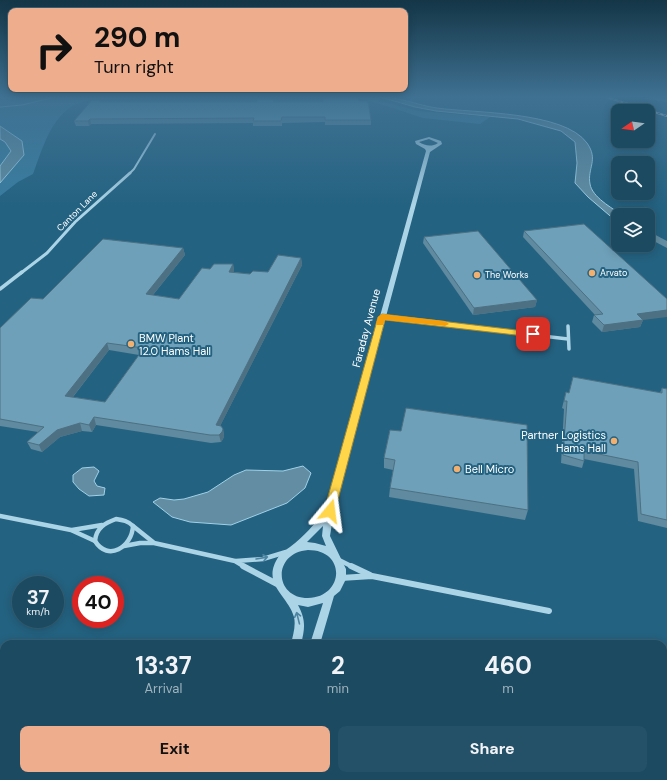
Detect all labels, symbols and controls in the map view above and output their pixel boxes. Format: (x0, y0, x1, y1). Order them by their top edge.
text: 290 m (94, 19, 180, 56)
icon: right (28, 24, 80, 76)
text: Turn right (94, 55, 174, 79)
north arrow (611, 104, 655, 148)
map controls (611, 104, 655, 252)
button: search (611, 156, 655, 200)
street label: Canton Lane (54, 188, 100, 234)
button: layers (611, 208, 655, 252)
place label: Arvato (600, 267, 627, 279)
marker: Arvato (587, 268, 597, 278)
place label: The Works (485, 269, 529, 281)
marker: The Works (472, 270, 482, 280)
street label: Faraday Avenue (349, 287, 383, 369)
pin (516, 317, 550, 351)
icon: arrive (522, 323, 544, 345)
place label: BMW Plant 12.0 Hams Hall (139, 331, 211, 358)
marker: BMW Plant 12.0 Hams Hall (126, 339, 136, 349)
place label: Partner Logistics Hams Hall (521, 428, 606, 455)
marker: Partner Logistics Hams Hall (609, 436, 619, 446)
place label: Bell Micro (465, 462, 514, 476)
marker: Bell Micro (452, 464, 462, 474)
position arrow (309, 490, 351, 532)
one-way arrow (255, 554, 268, 562)
speed limit sign: 40 (72, 576, 124, 628)
text: 37 (27, 584, 49, 610)
text: km/h (26, 605, 50, 618)
one-way arrow (294, 611, 301, 624)
text: 13:37 (135, 650, 192, 681)
text: 2 (331, 650, 345, 681)
text: 460 (484, 650, 532, 681)
text: Arrival (144, 680, 182, 697)
text: min (327, 680, 349, 697)
text: m (502, 680, 514, 697)
button: Exit (20, 726, 330, 772)
button: Share (338, 726, 647, 772)

